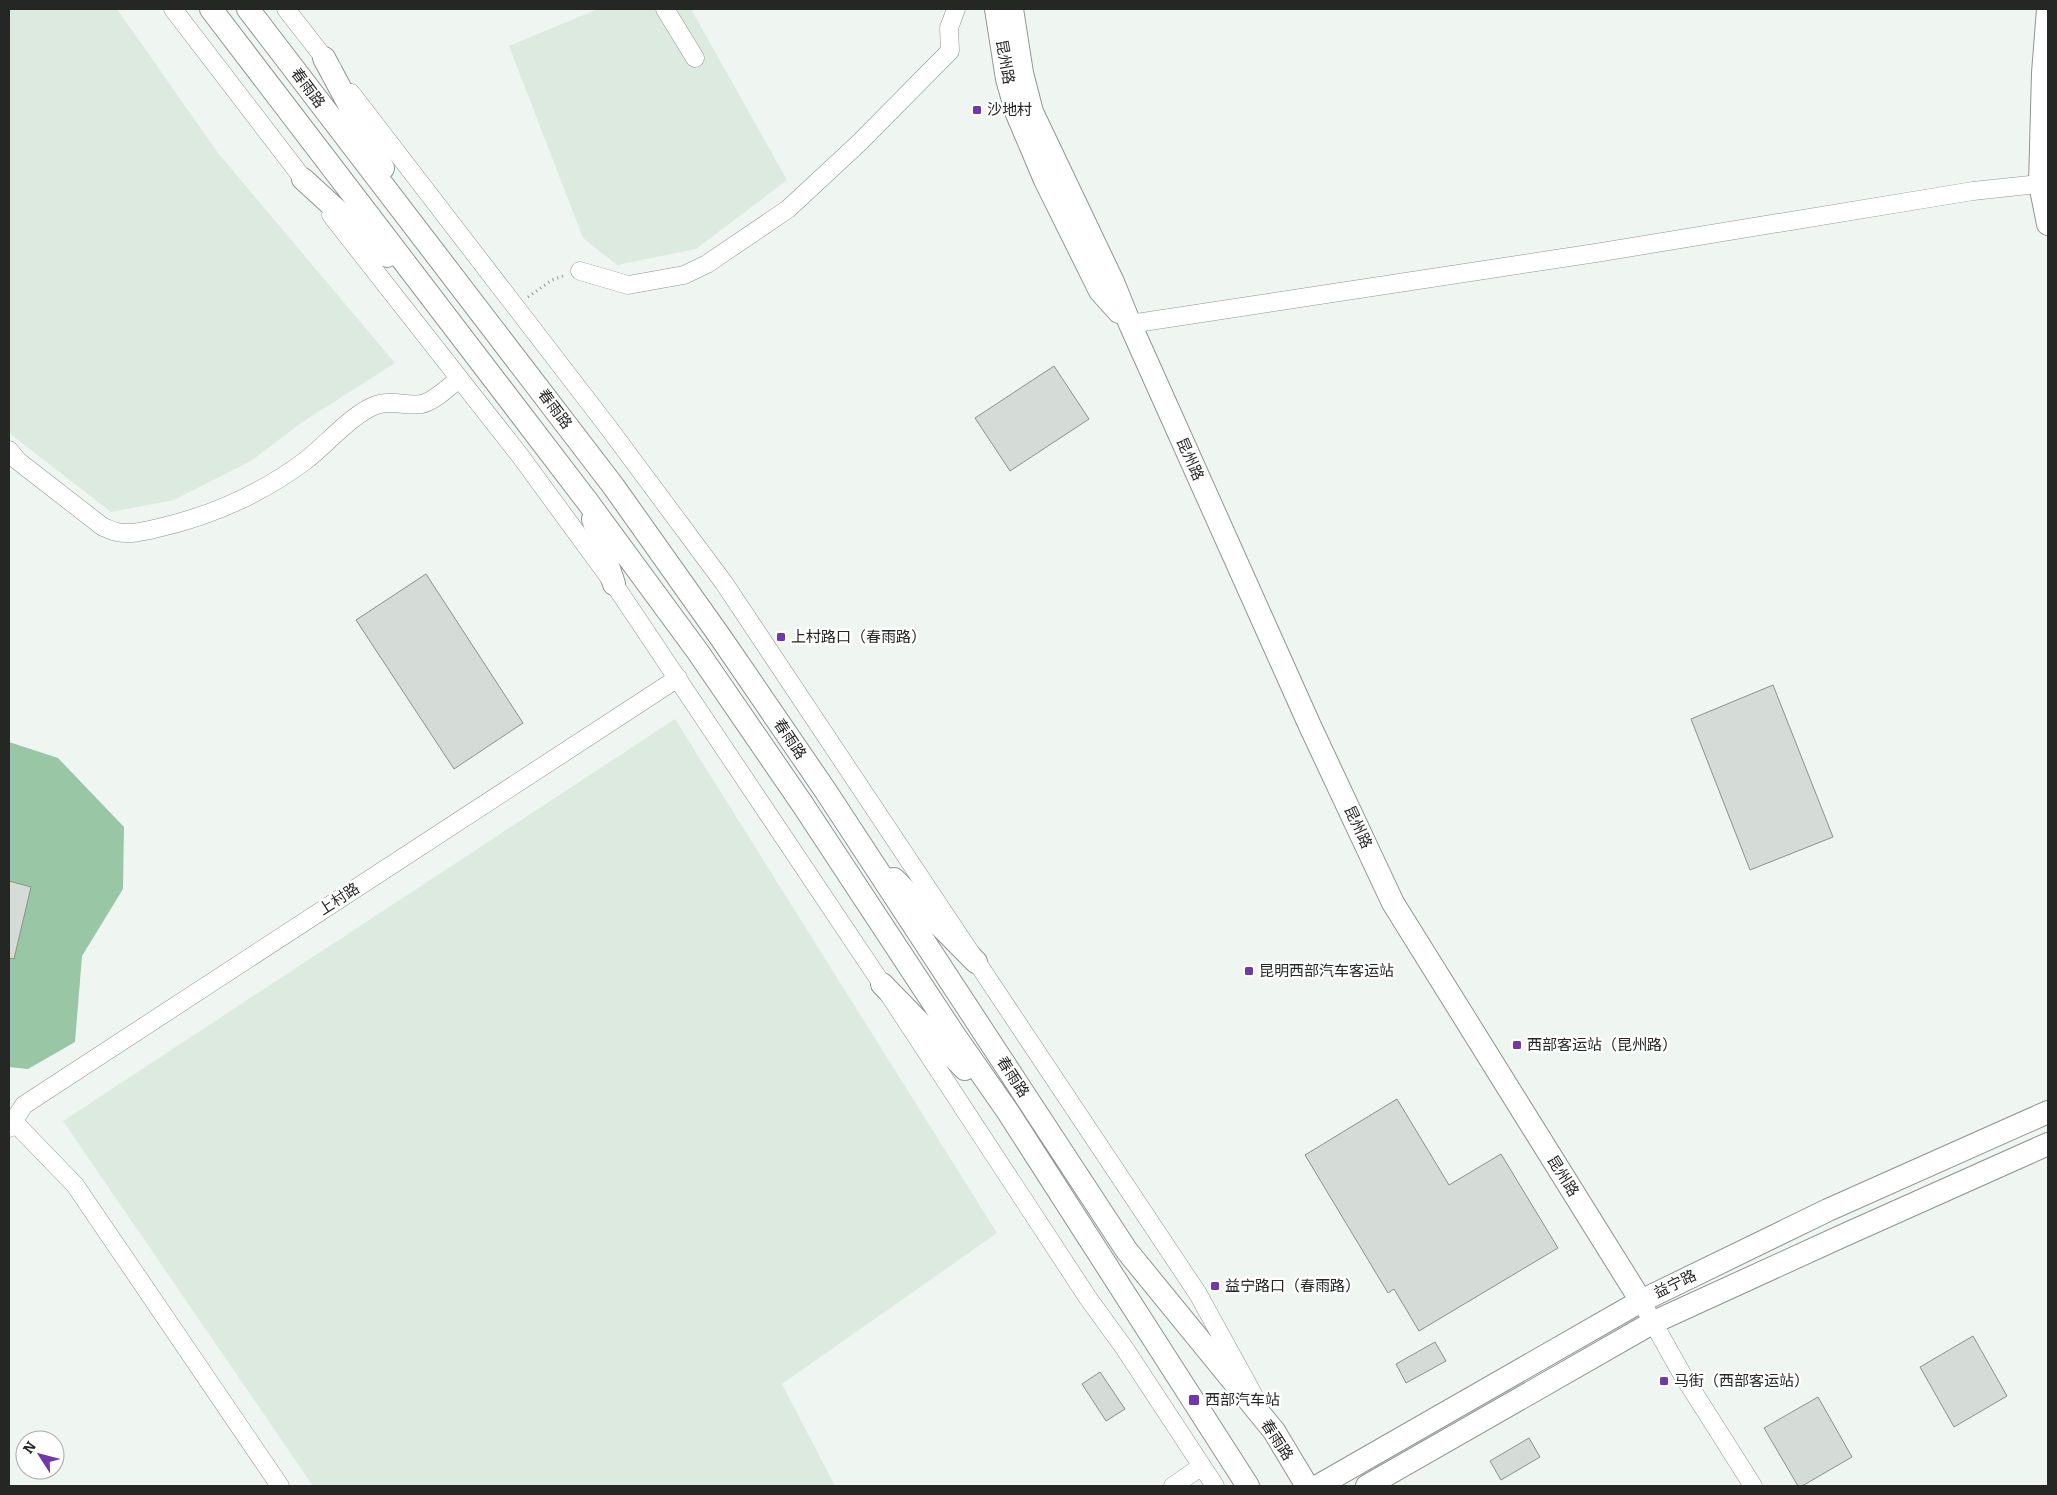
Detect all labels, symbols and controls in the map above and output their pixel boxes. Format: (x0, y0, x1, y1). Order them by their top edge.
street label: 昆州路 (992, 38, 1018, 86)
street label: 春雨路 (287, 65, 329, 111)
place label: 沙地村 (987, 101, 1032, 119)
marker: 沙地村 (971, 104, 983, 116)
street label: 春雨路 (534, 386, 576, 432)
street label: 昆州路 (1173, 435, 1207, 483)
place label: 上村路口（春雨路） (791, 628, 926, 646)
marker: 上村路口（春雨路） (775, 631, 787, 643)
street label: 春雨路 (770, 715, 810, 763)
street label: 昆州路 (1340, 803, 1376, 851)
street label: 上村路 (315, 879, 363, 919)
place label: 昆明西部汽车客运站 (1259, 962, 1394, 980)
marker: 昆明西部汽车客运站 (1243, 965, 1255, 977)
place label: 西部客运站（昆州路） (1527, 1036, 1677, 1054)
marker: 西部客运站（昆州路） (1511, 1039, 1523, 1051)
street label: 春雨路 (993, 1053, 1033, 1101)
street label: 昆州路 (1543, 1152, 1583, 1200)
street label: 益宁路 (1651, 1266, 1699, 1302)
place label: 益宁路口（春雨路） (1225, 1277, 1360, 1295)
marker: 益宁路口（春雨路） (1209, 1280, 1221, 1292)
place label: 马街（西部客运站） (1674, 1372, 1809, 1390)
marker: 马街（西部客运站） (1658, 1375, 1670, 1387)
place label: 西部汽车站 (1205, 1391, 1280, 1409)
marker: 西部汽车站 (1187, 1393, 1201, 1407)
street label: 春雨路 (1257, 1416, 1297, 1464)
north arrow (15, 1430, 65, 1480)
text: N (20, 1438, 40, 1457)

